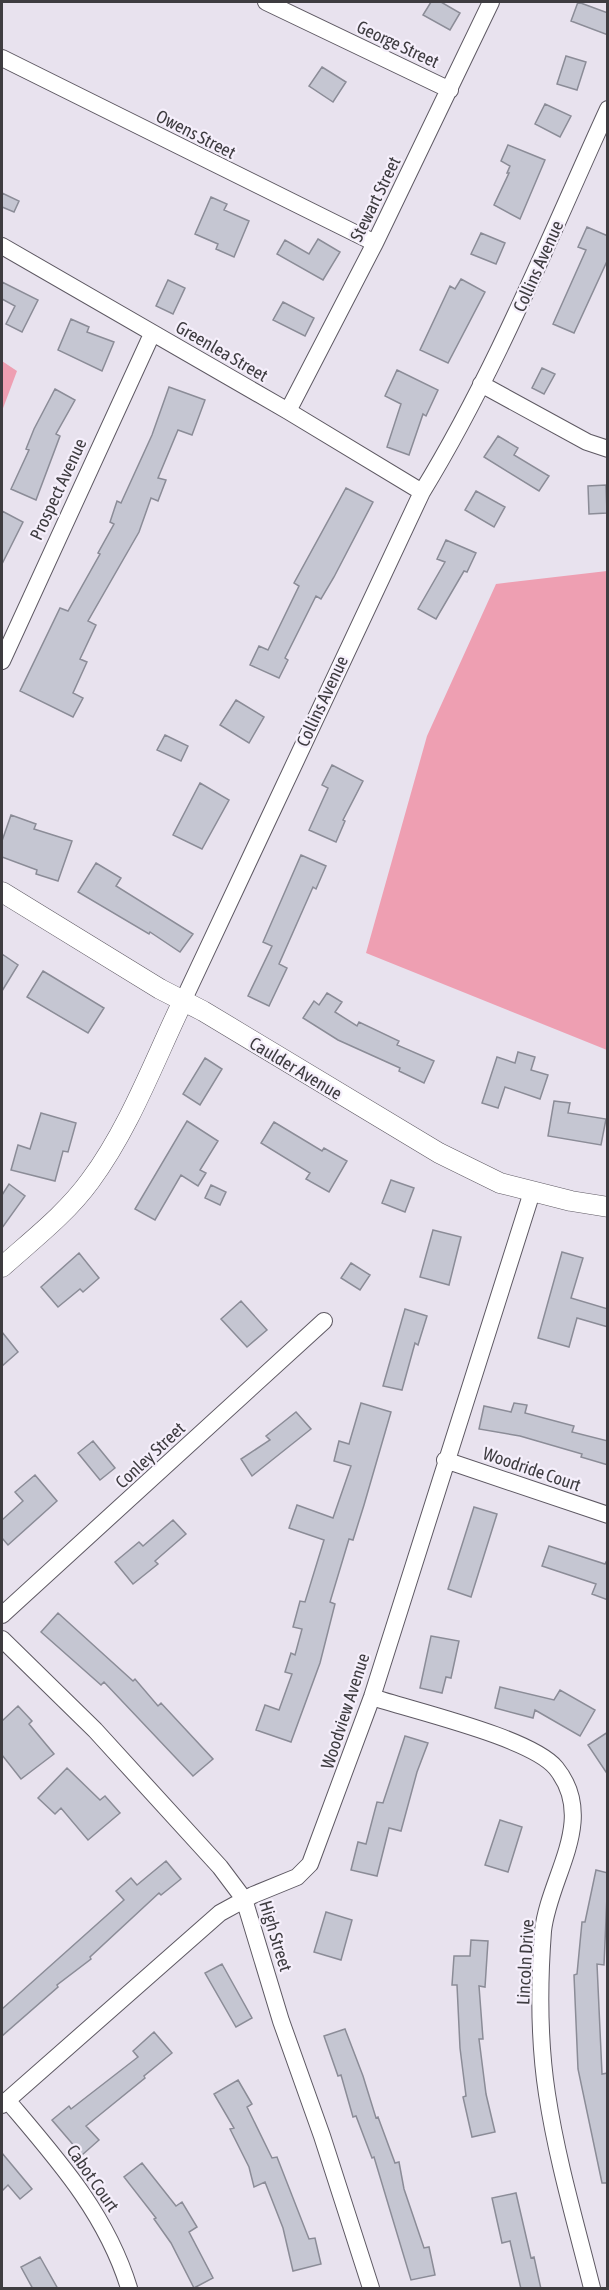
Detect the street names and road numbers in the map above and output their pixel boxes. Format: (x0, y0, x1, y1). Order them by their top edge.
street label: George Street (354, 16, 442, 72)
street label: Owens Street (153, 105, 239, 163)
street label: Stewart Street (345, 153, 405, 245)
street label: Collins Avenue (509, 217, 567, 315)
street label: Greenlea Street (172, 316, 272, 386)
street label: Prospect Avenue (25, 435, 91, 543)
street label: Collins Avenue (292, 652, 352, 750)
street label: Caulder Avenue (246, 1032, 346, 1104)
street label: Conley Street (111, 1418, 189, 1492)
street label: Woodride Court (480, 1442, 584, 1496)
street label: Woodview Avenue (316, 1650, 374, 1772)
street label: High Street (255, 1898, 297, 1974)
street label: Lincoln Drive (512, 1919, 538, 2005)
street label: Cabot Court (62, 2141, 124, 2215)

